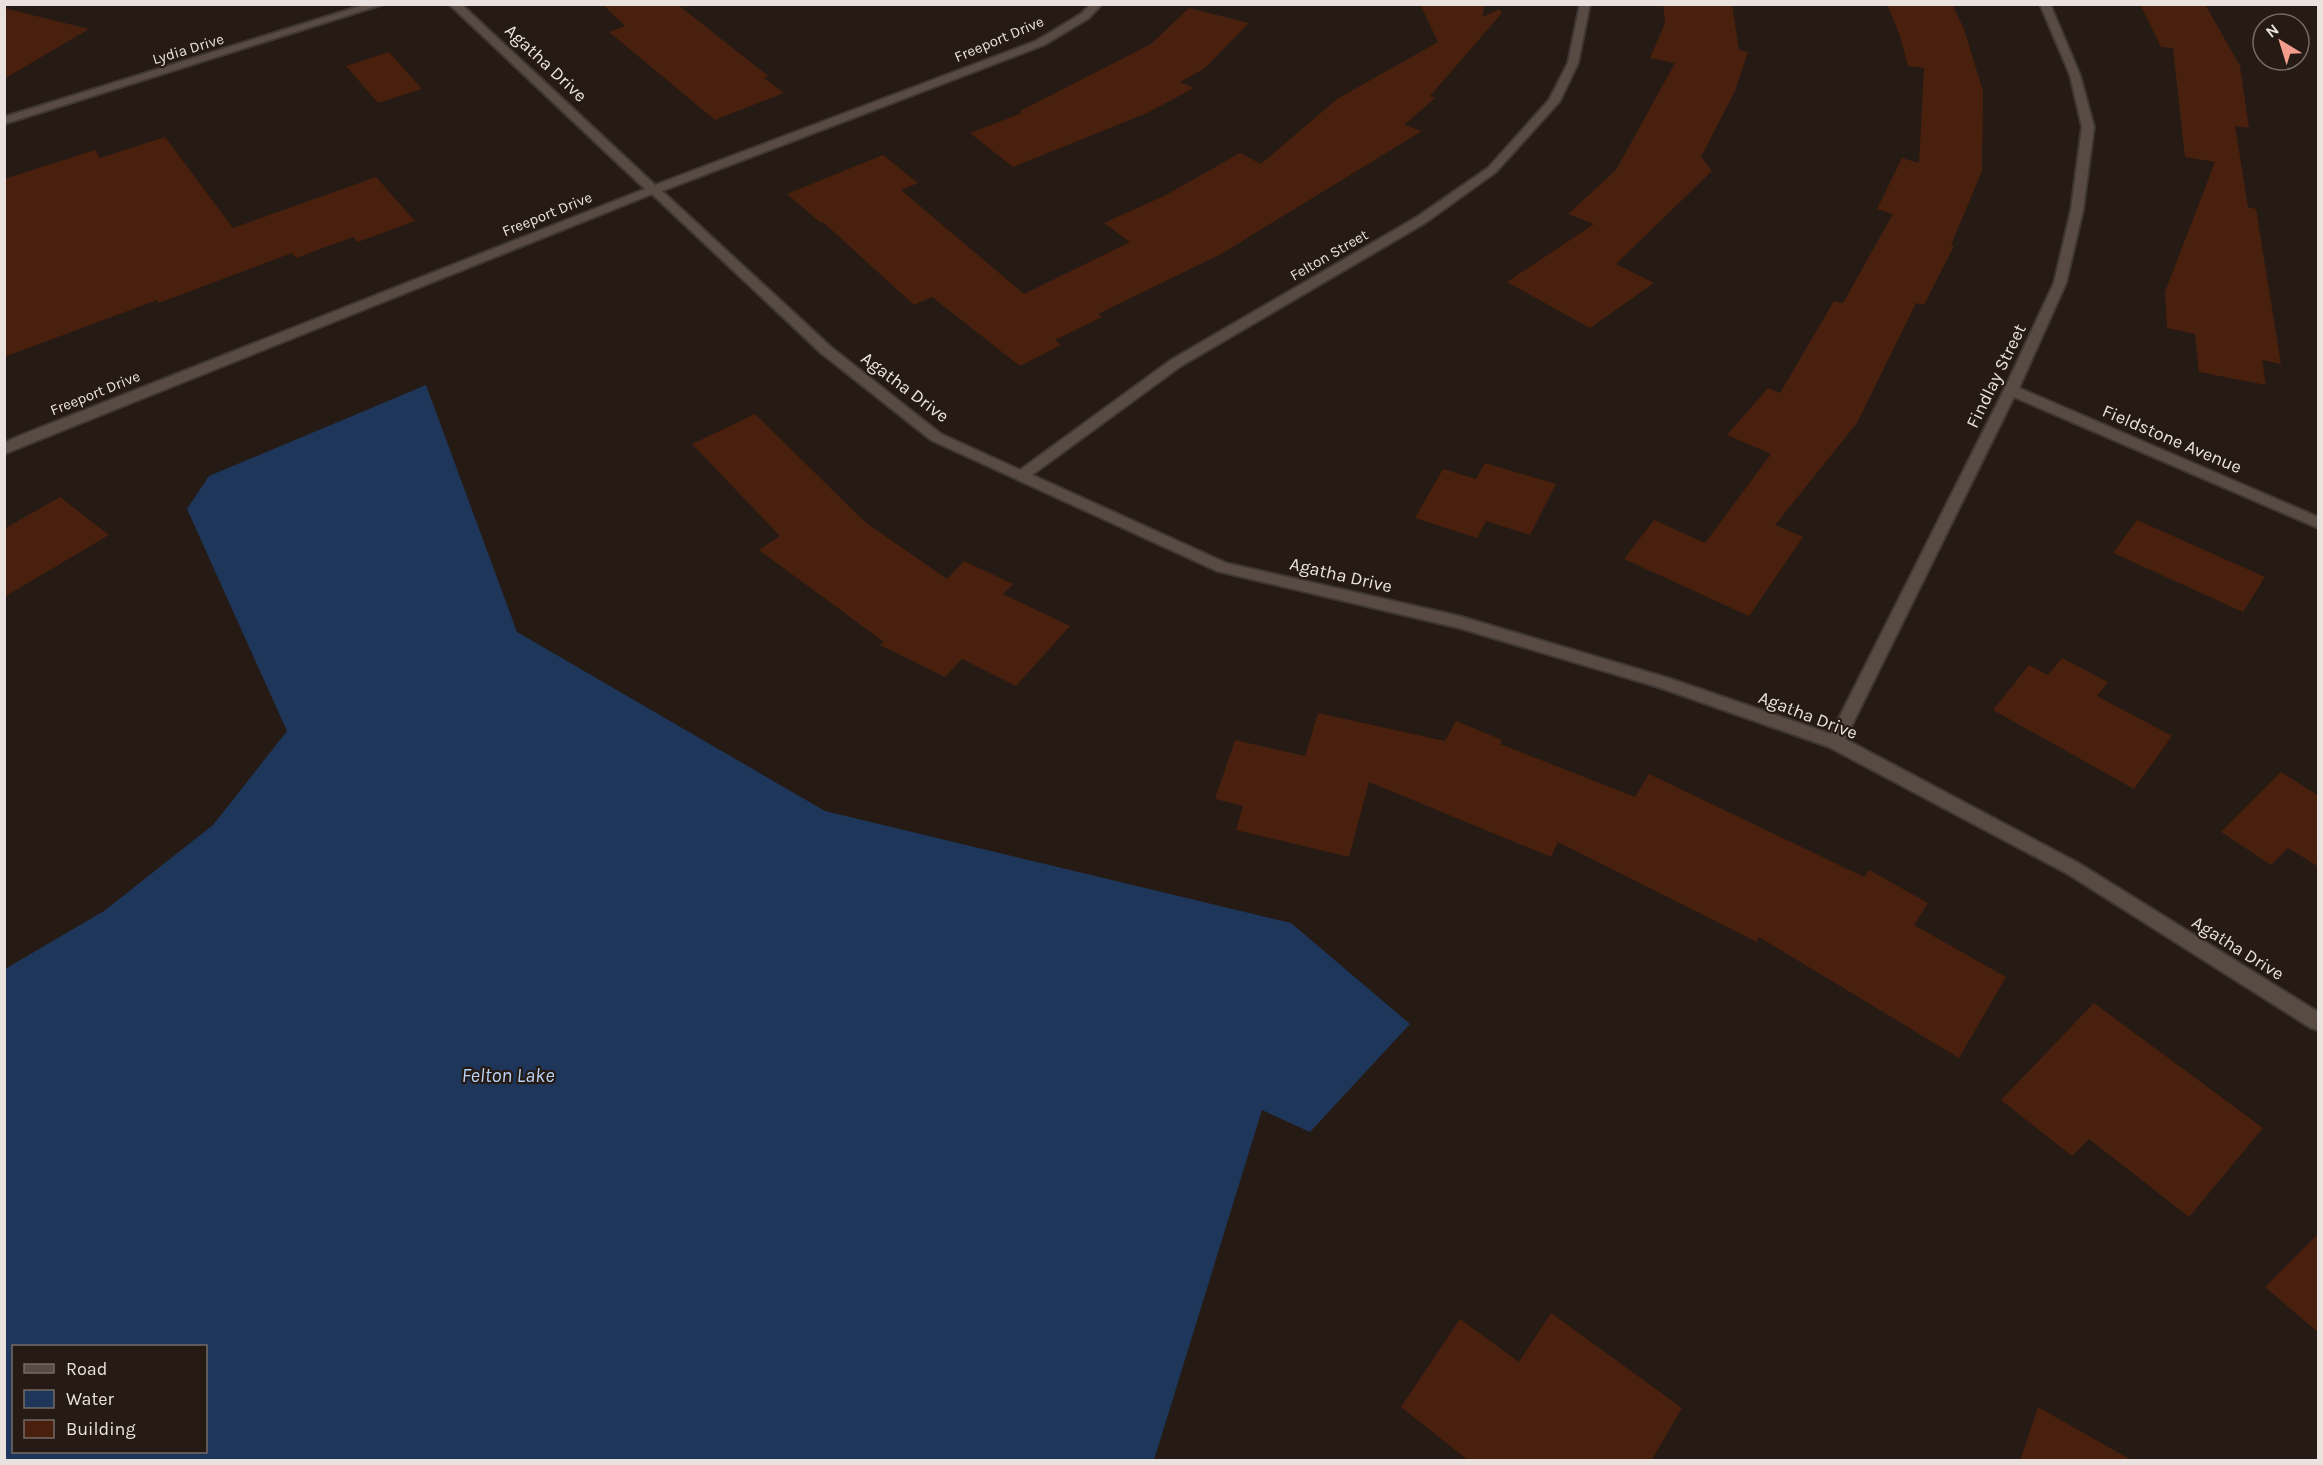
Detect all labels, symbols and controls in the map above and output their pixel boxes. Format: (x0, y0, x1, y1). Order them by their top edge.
street label: Freeport Drive (952, 12, 1046, 66)
north arrow (2251, 12, 2311, 72)
street label: Agatha Drive (500, 19, 592, 107)
text: N (2262, 20, 2282, 42)
street label: Lydia Drive (150, 30, 226, 68)
street label: Freeport Drive (499, 188, 595, 240)
street label: Felton Street (1287, 225, 1371, 285)
street label: Findlay Street (1961, 320, 2031, 432)
street label: Agatha Drive (857, 347, 953, 427)
street label: Freeport Drive (47, 367, 143, 419)
street label: Fieldstone Avenue (2099, 400, 2245, 478)
street label: Agatha Drive (1288, 553, 1394, 597)
street label: Agatha Drive (1755, 686, 1861, 744)
street label: Agatha Drive (2188, 911, 2288, 985)
water label: Felton Lake (462, 1064, 554, 1087)
legend (12, 1345, 207, 1453)
text: Road (66, 1358, 107, 1380)
text: Water (66, 1388, 114, 1410)
text: Building (66, 1418, 136, 1440)

